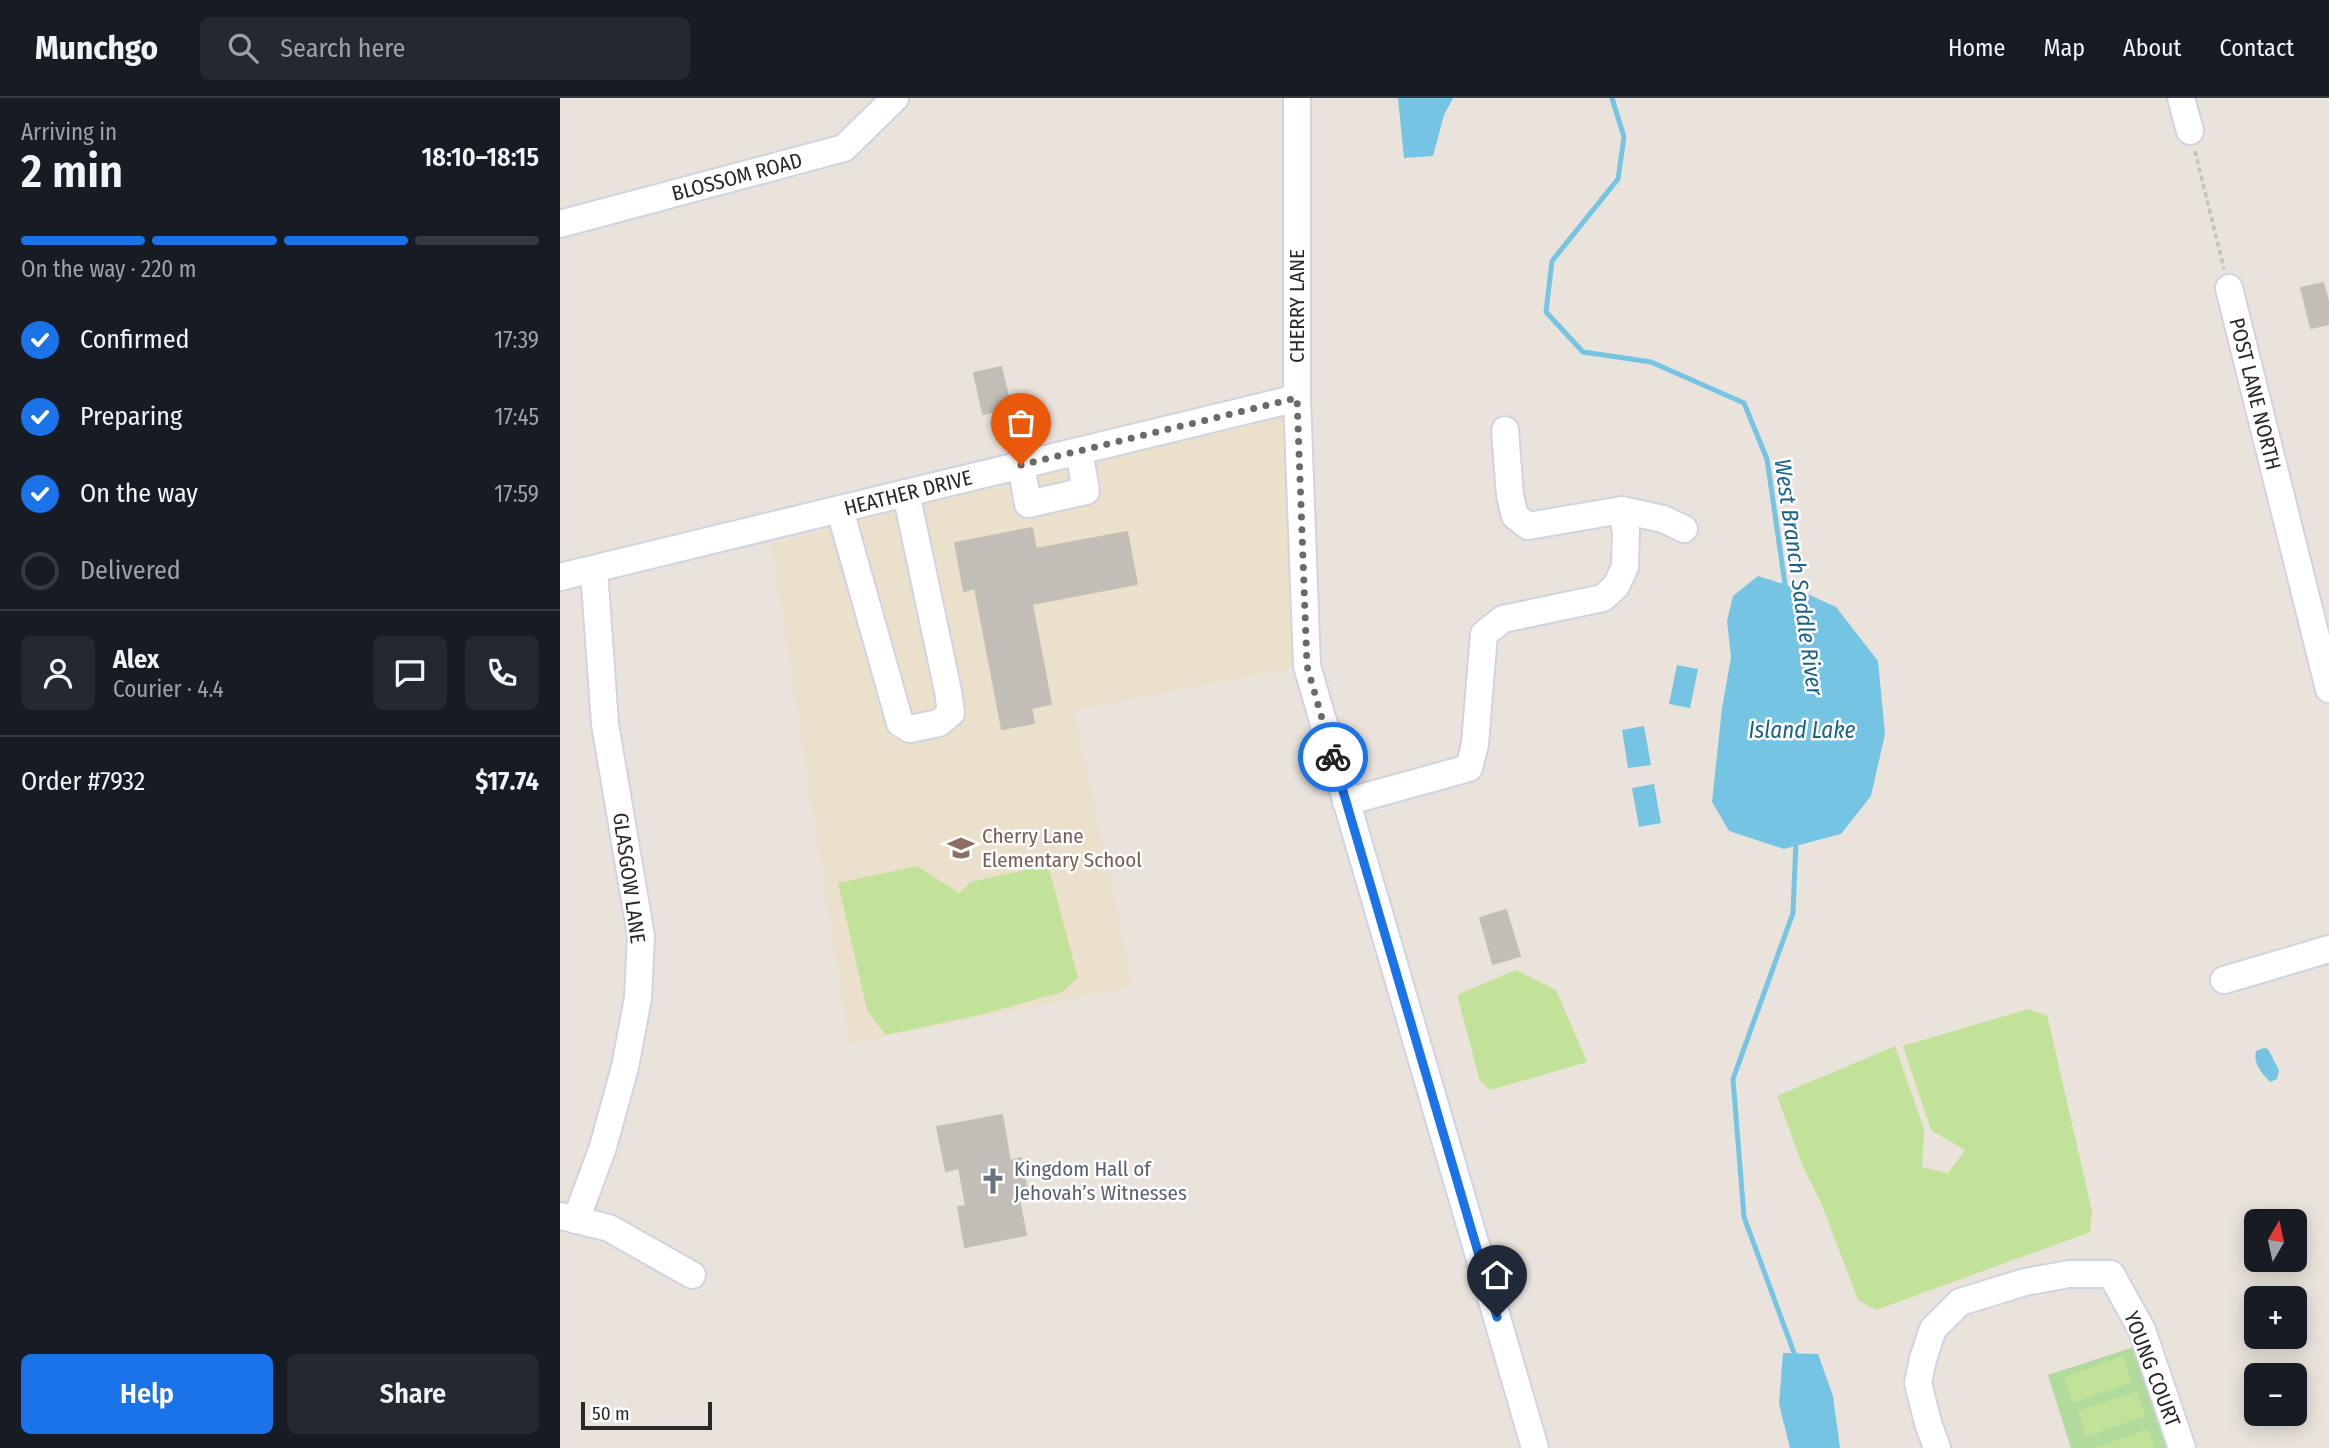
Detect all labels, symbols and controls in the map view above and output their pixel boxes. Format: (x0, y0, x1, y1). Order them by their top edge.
search box (200, 17, 690, 80)
text: Munchgo (35, 28, 158, 68)
icon: search (224, 29, 262, 67)
text: Search here (280, 33, 405, 64)
text: Home (1948, 34, 2005, 62)
text: Map (2043, 34, 2085, 62)
text: About (2123, 34, 2181, 62)
text: Contact (2219, 34, 2294, 62)
text: Arriving in (21, 118, 117, 146)
text: 18:10–18:15 (422, 142, 539, 173)
text: 2 min (21, 144, 123, 199)
street label: BLOSSOM ROAD (669, 147, 805, 207)
street label: CHERRY LANE (1284, 249, 1310, 363)
text: On the way · 220 m (21, 255, 196, 283)
street label: POST LANE NORTH (2224, 315, 2286, 473)
icon: check (21, 321, 59, 359)
text: Confirmed (80, 324, 190, 355)
text: 17:39 (494, 326, 539, 354)
pin (991, 393, 1051, 465)
icon: check (21, 398, 59, 436)
text: Preparing (80, 401, 182, 432)
text: 17:45 (494, 403, 539, 431)
icon: bag (1002, 404, 1040, 442)
water label: West Branch Saddle River (1769, 457, 1830, 698)
street label: HEATHER DRIVE (841, 465, 975, 521)
icon: check (21, 475, 59, 513)
text: On the way (80, 478, 198, 509)
text: 17:59 (494, 480, 539, 508)
text: Delivered (80, 555, 181, 586)
button: person (21, 636, 95, 710)
button: chat (373, 636, 447, 710)
button: phone (465, 636, 539, 710)
text: Alex (113, 644, 159, 675)
text: Courier · 4.4 (113, 675, 224, 703)
water label: Island Lake (1749, 716, 1856, 744)
courier (1298, 722, 1368, 792)
icon: bike (1314, 738, 1352, 776)
text: Order #7932 (21, 766, 145, 797)
text: $17.74 (475, 766, 539, 797)
street label: GLASGOW LANE (607, 811, 651, 945)
place label: Cherry Lane Elementary School (982, 823, 1142, 873)
school or university icon: Cherry Lane Elementary School (946, 833, 976, 863)
place label: Kingdom Hall of Jehovah’s Witnesses (1014, 1156, 1187, 1206)
church icon: Kingdom Hall of Jehovah’s Witnesses (978, 1166, 1008, 1196)
north arrow (2244, 1209, 2306, 1272)
map controls (2244, 1209, 2307, 1426)
pin (1467, 1245, 1527, 1317)
icon: home (1478, 1256, 1516, 1294)
button: + (2244, 1286, 2307, 1349)
street label: YOUNG COURT (2118, 1308, 2186, 1431)
button: Help (21, 1354, 273, 1434)
button: Share (287, 1354, 539, 1434)
button: − (2244, 1363, 2307, 1426)
scale bar (581, 1399, 712, 1431)
text: 50 m (592, 1402, 630, 1425)

